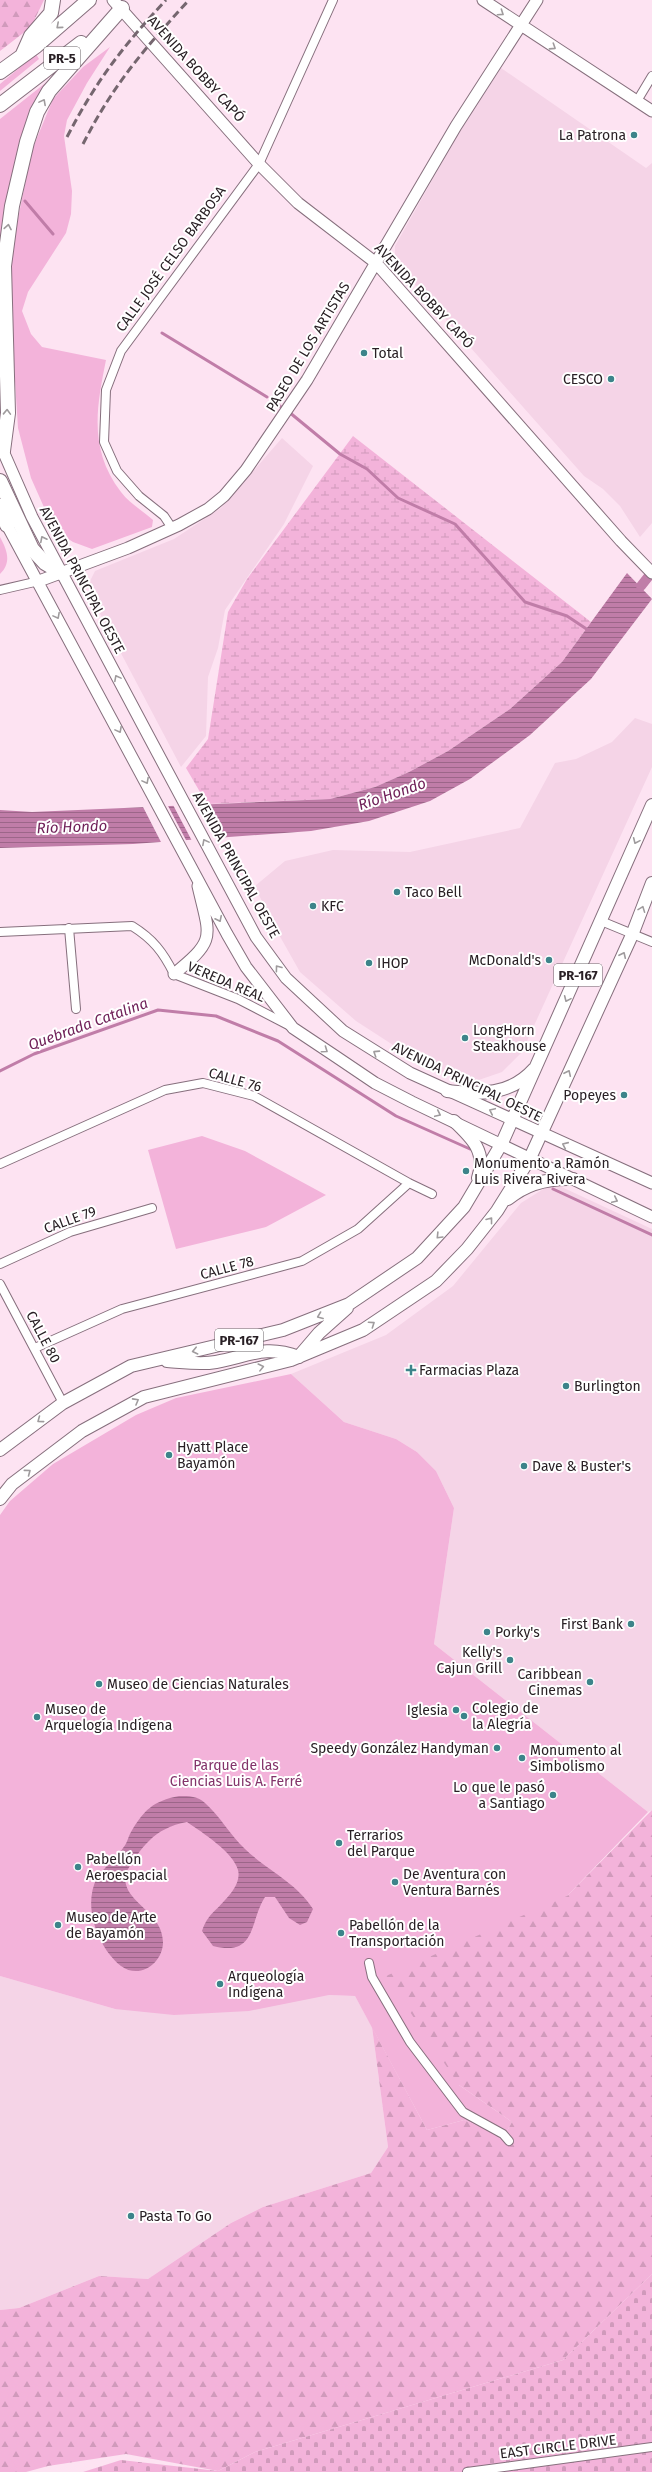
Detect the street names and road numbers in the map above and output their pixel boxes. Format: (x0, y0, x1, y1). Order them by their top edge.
street label: AVENIDA BOBBY CAPÓ (144, 12, 249, 126)
road number: PR-5 (44, 47, 80, 69)
street label: CALLE JOSÉ CELSO BARBOSA (112, 182, 229, 335)
street label: AVENIDA BOBBY CAPÓ (371, 239, 478, 352)
street label: PASEO DE LOS ARTISTAS (263, 279, 354, 415)
street label: AVENIDA PRINCIPAL OESTE (36, 503, 128, 657)
street label: AVENIDA PRINCIPAL OESTE (189, 789, 283, 941)
street label: VEREDA REAL (185, 958, 267, 1006)
road number: PR-167 (554, 964, 602, 986)
street label: AVENIDA PRINCIPAL OESTE (389, 1038, 545, 1126)
street label: CALLE 76 (207, 1064, 263, 1096)
street label: CALLE 79 (42, 1203, 98, 1237)
street label: CALLE 78 (198, 1253, 256, 1283)
street label: CALLE 80 (22, 1308, 64, 1366)
road number: PR-167 (215, 1329, 263, 1351)
street label: EAST CIRCLE DRIVE (499, 2431, 617, 2463)

